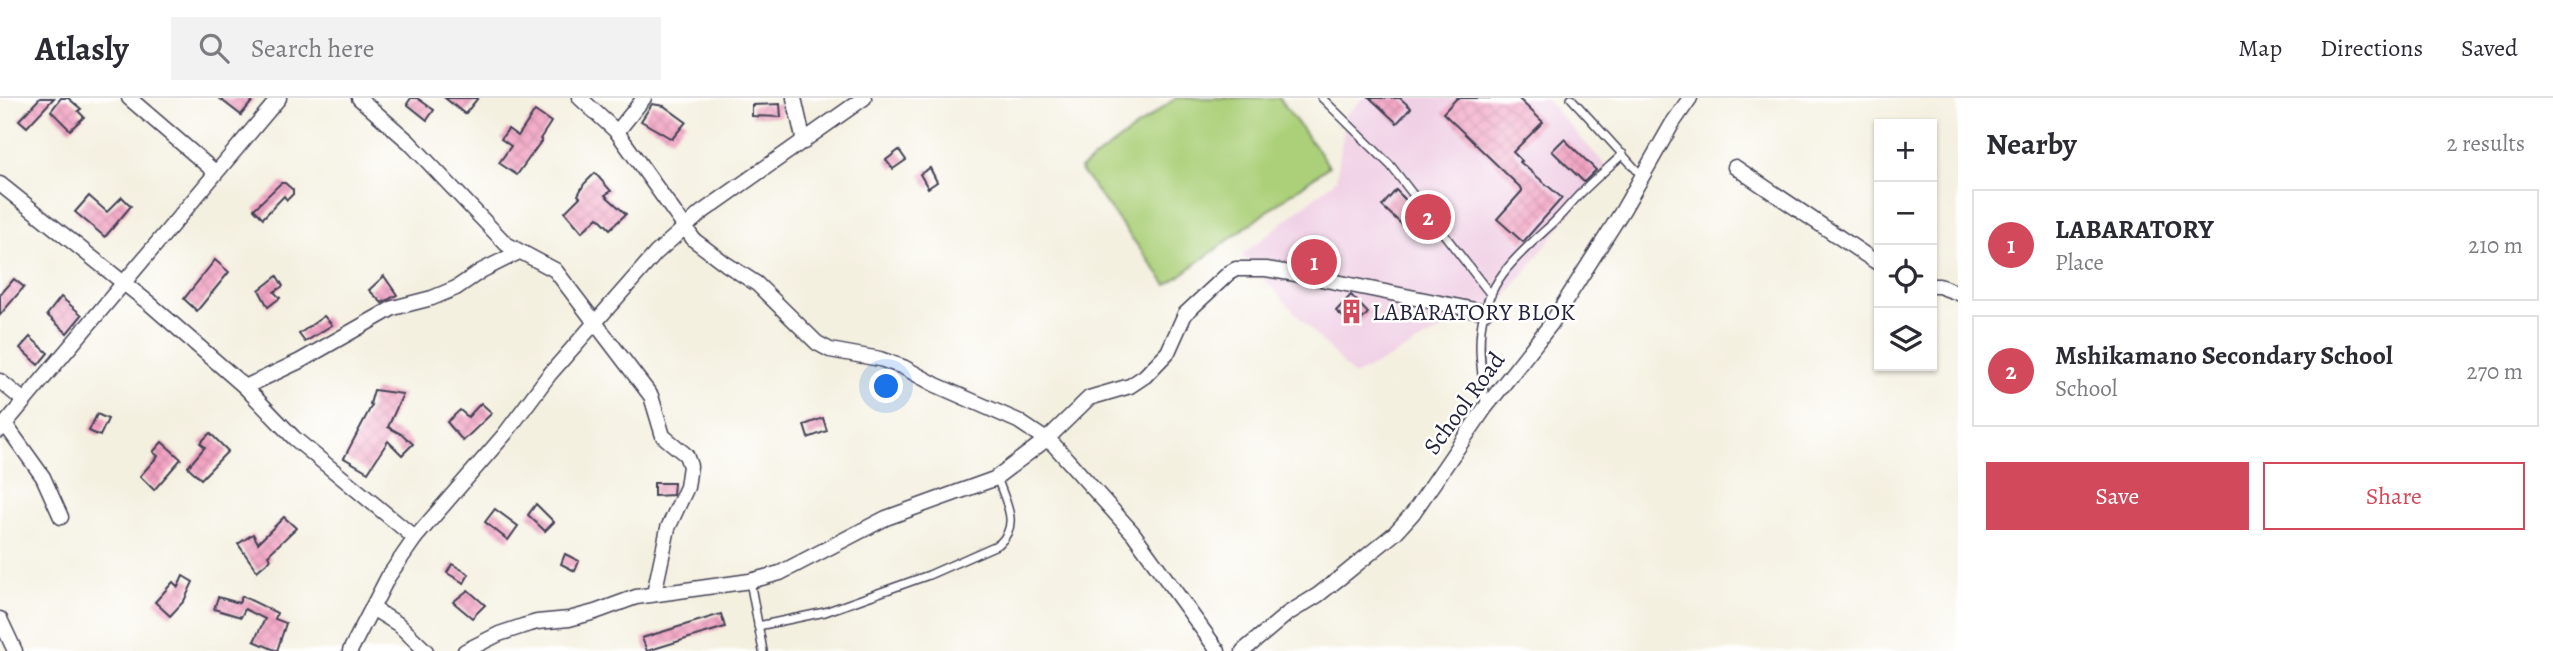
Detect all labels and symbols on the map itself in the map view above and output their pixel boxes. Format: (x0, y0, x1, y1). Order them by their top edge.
pin: 2 (1405, 191, 1451, 243)
pin: 1 (1291, 236, 1337, 288)
place label: LABARATORY BLOK (1372, 296, 1575, 328)
building icon: LABARATORY BLOK (1338, 298, 1366, 326)
street label: School Road (1416, 345, 1512, 461)
your location (869, 369, 903, 403)

